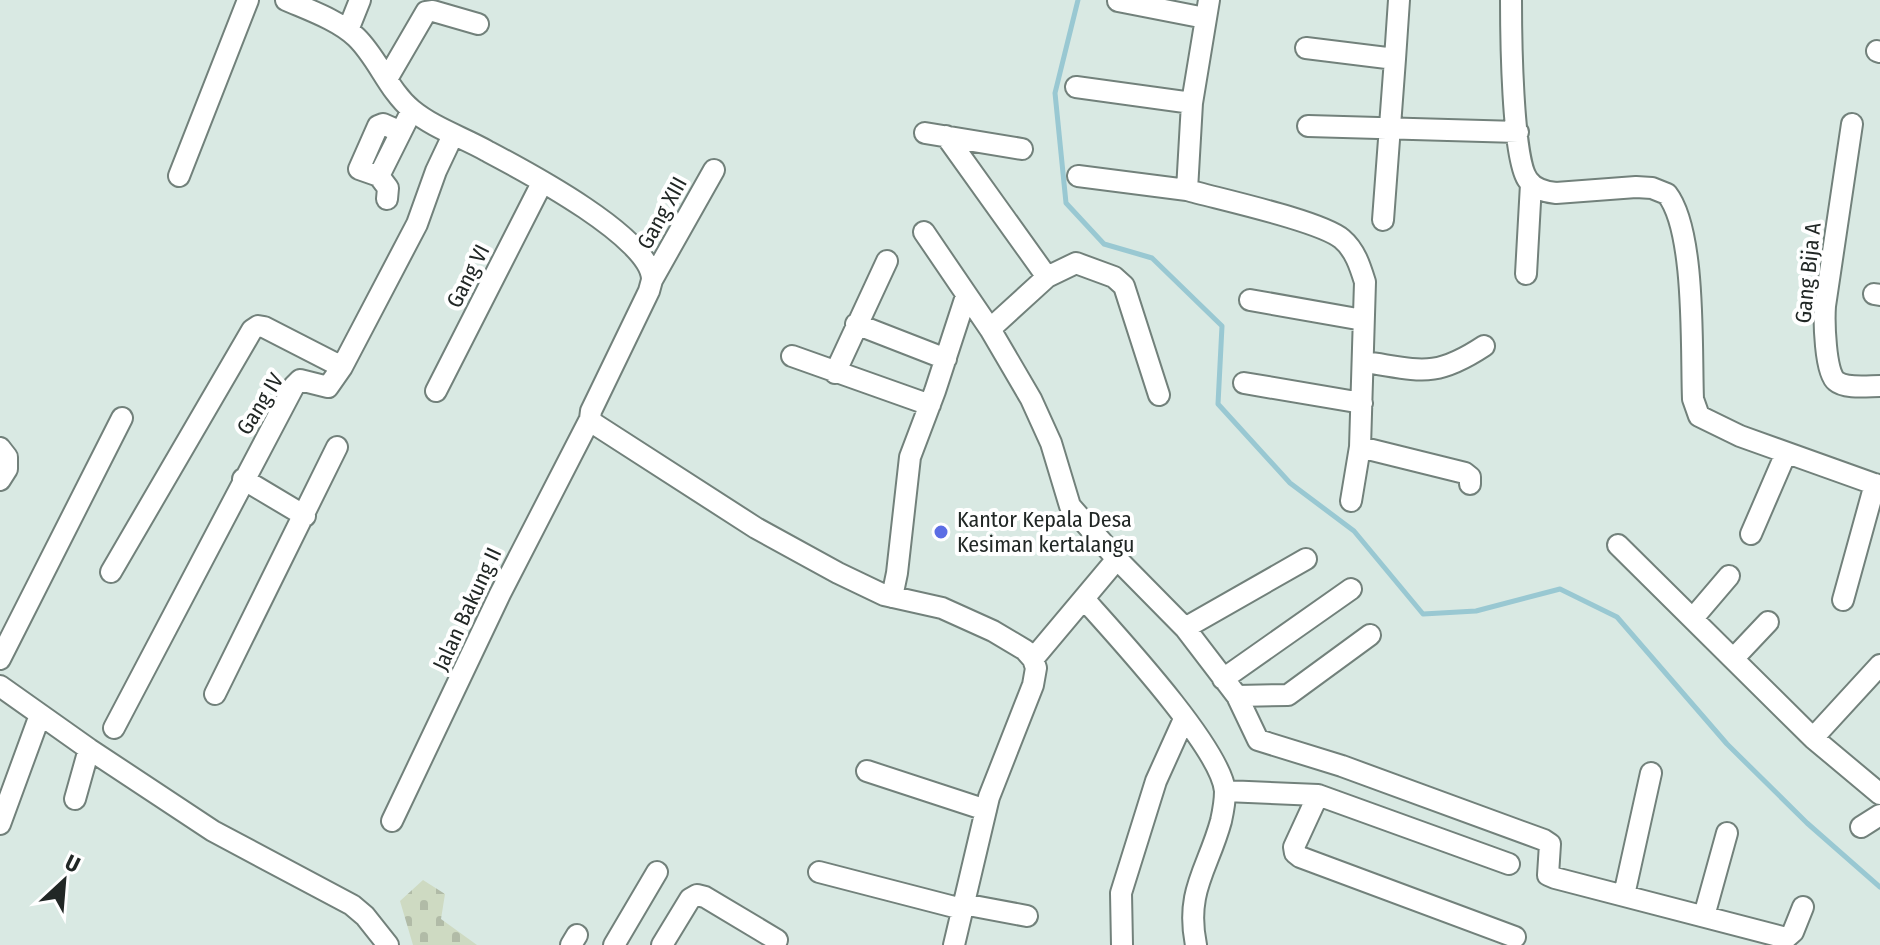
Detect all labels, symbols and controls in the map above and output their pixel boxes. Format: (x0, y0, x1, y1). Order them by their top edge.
street label: Gang XIII (631, 172, 693, 254)
street label: Gang Bija A (1789, 221, 1827, 325)
street label: Gang VI (441, 240, 495, 312)
street label: Gang IV (231, 368, 290, 440)
place label: Kantor Kepala Desa Kesiman kertalangu (957, 506, 1135, 558)
marker: Kantor Kepala Desa Kesiman kertalangu (932, 523, 950, 541)
street label: Jalan Bakung II (427, 543, 507, 675)
north arrow (24, 841, 104, 921)
text: U (61, 849, 84, 878)

